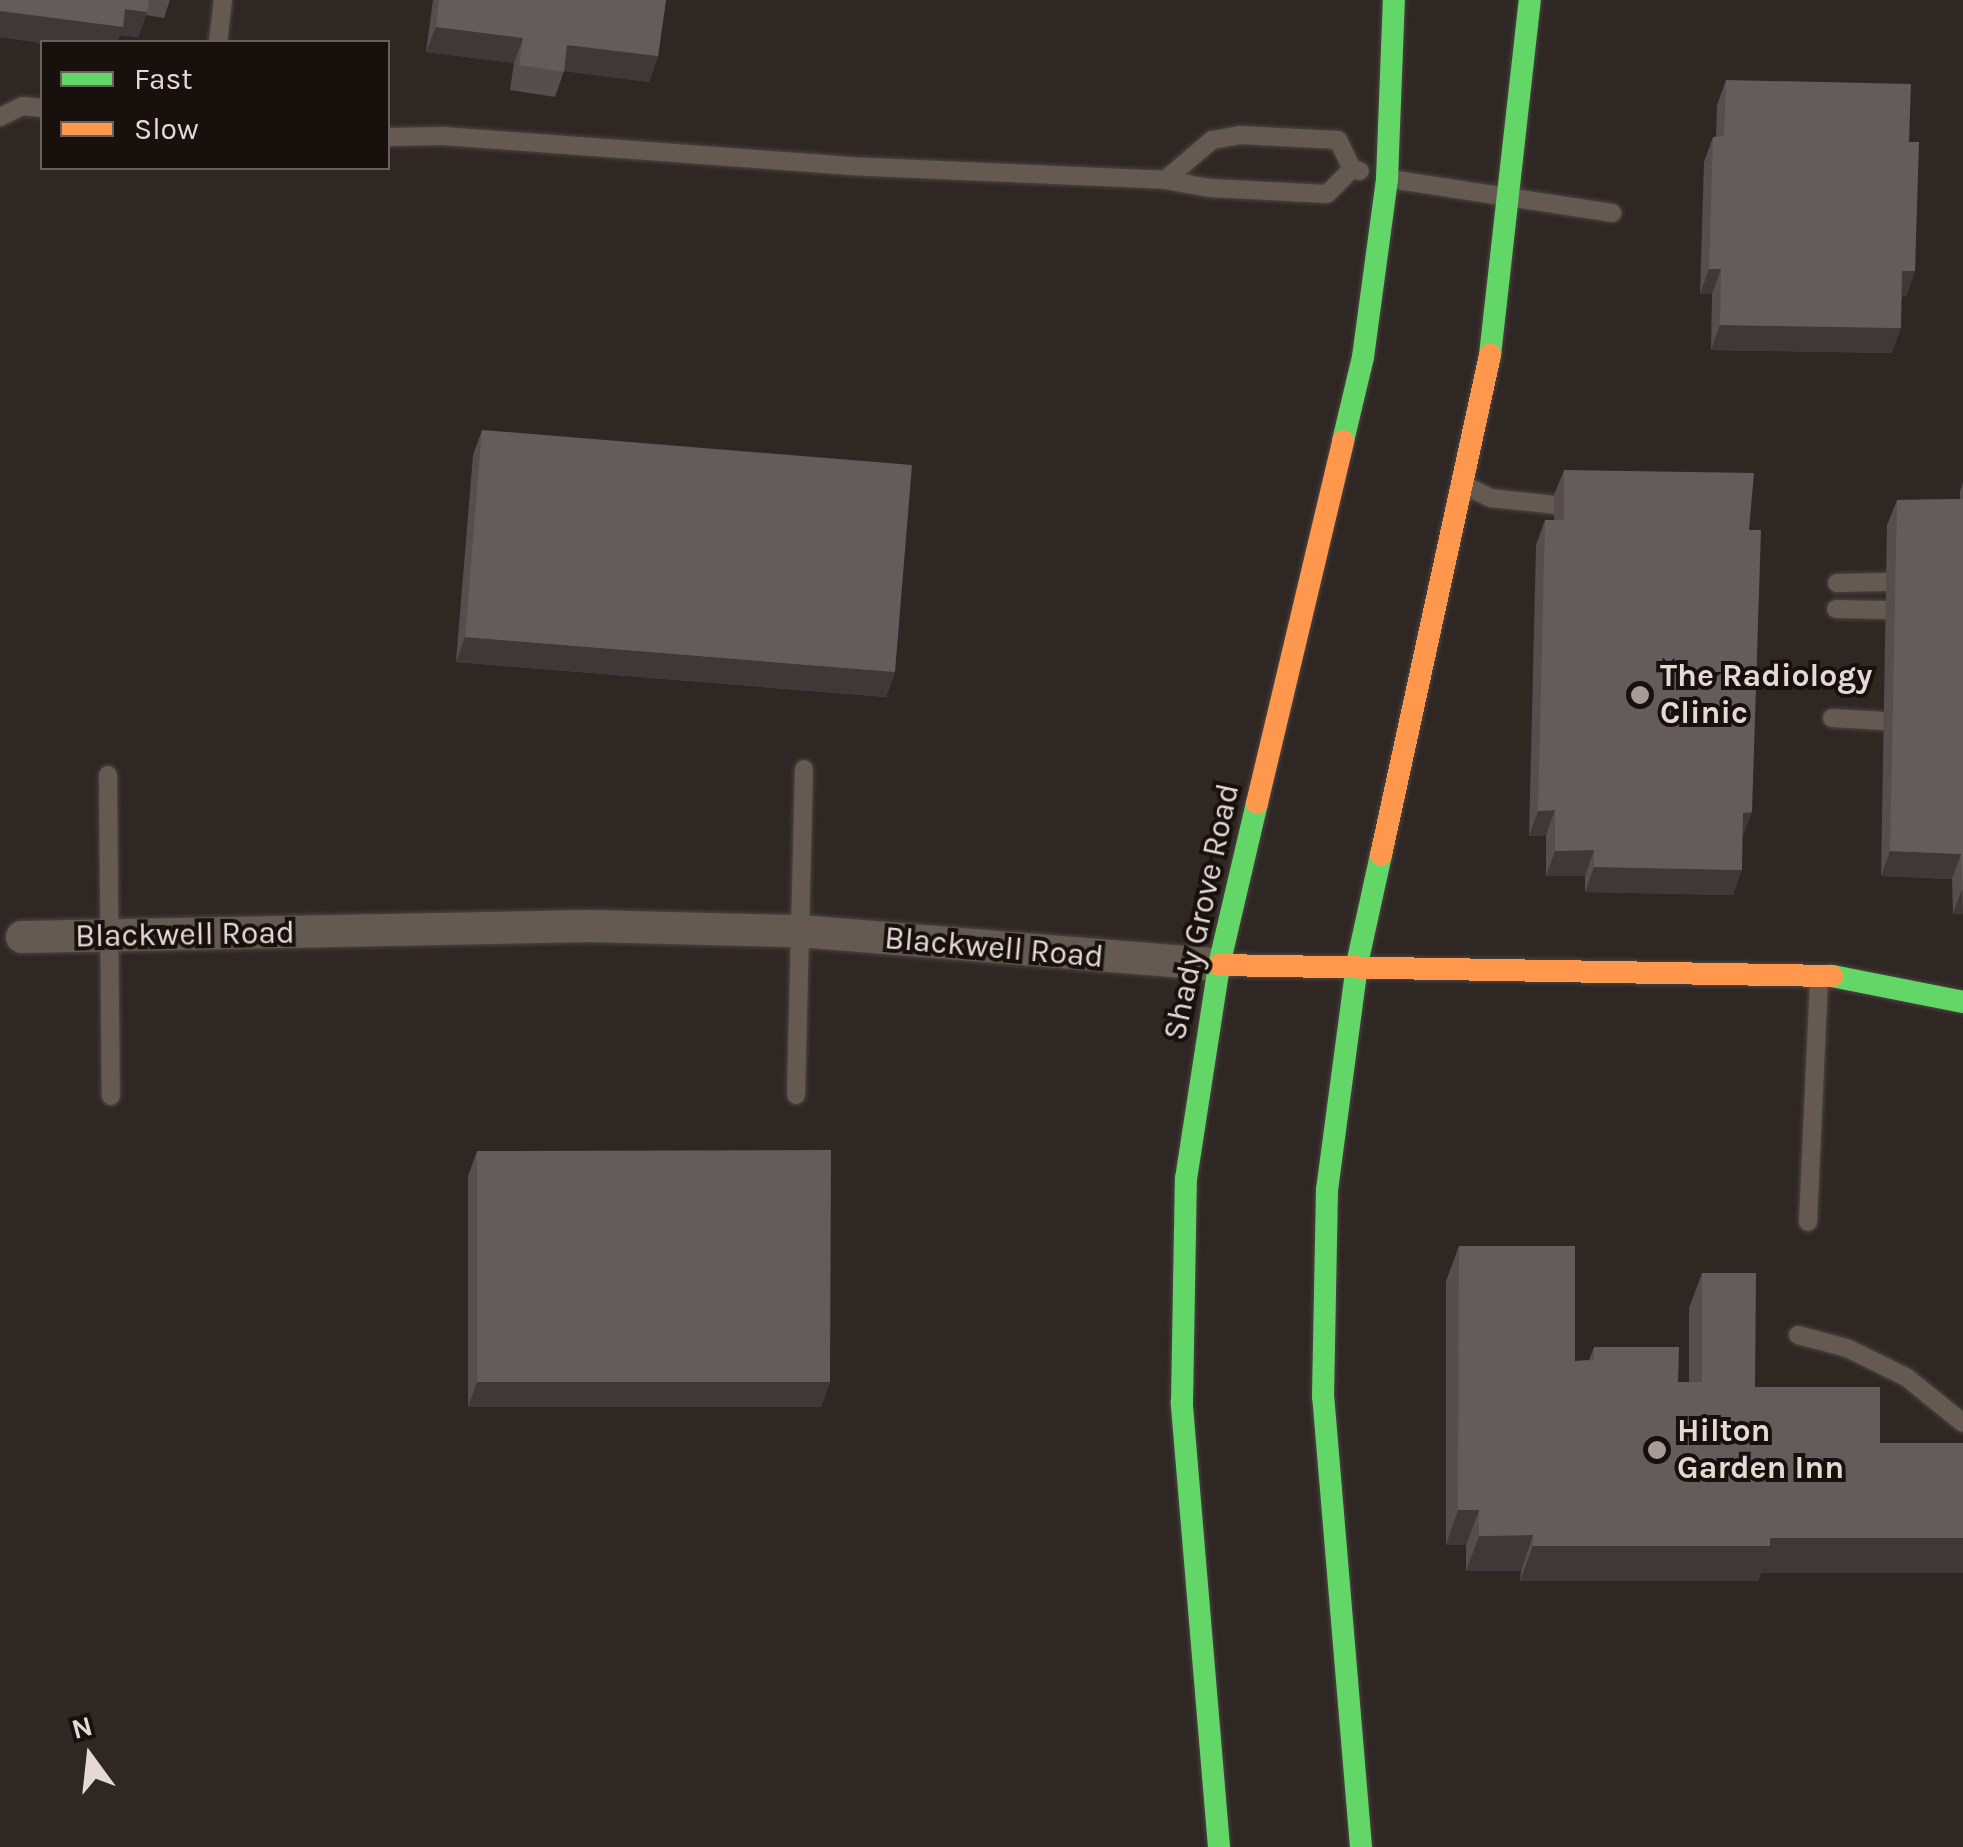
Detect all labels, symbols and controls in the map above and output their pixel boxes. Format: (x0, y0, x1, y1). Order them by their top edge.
legend (40, 40, 390, 170)
text: Fast (134, 61, 193, 97)
text: Slow (134, 111, 199, 147)
place label: The Radiology Clinic (1660, 658, 1872, 733)
marker: The Radiology Clinic (1629, 684, 1651, 706)
street label: Shady Grove Road (1156, 780, 1248, 1044)
street label: Blackwell Road (75, 914, 295, 956)
street label: Blackwell Road (883, 919, 1105, 977)
place label: Hilton Garden Inn (1677, 1413, 1844, 1488)
marker: Hilton Garden Inn (1646, 1439, 1668, 1461)
north arrow (40, 1707, 140, 1807)
text: N (68, 1709, 96, 1746)

